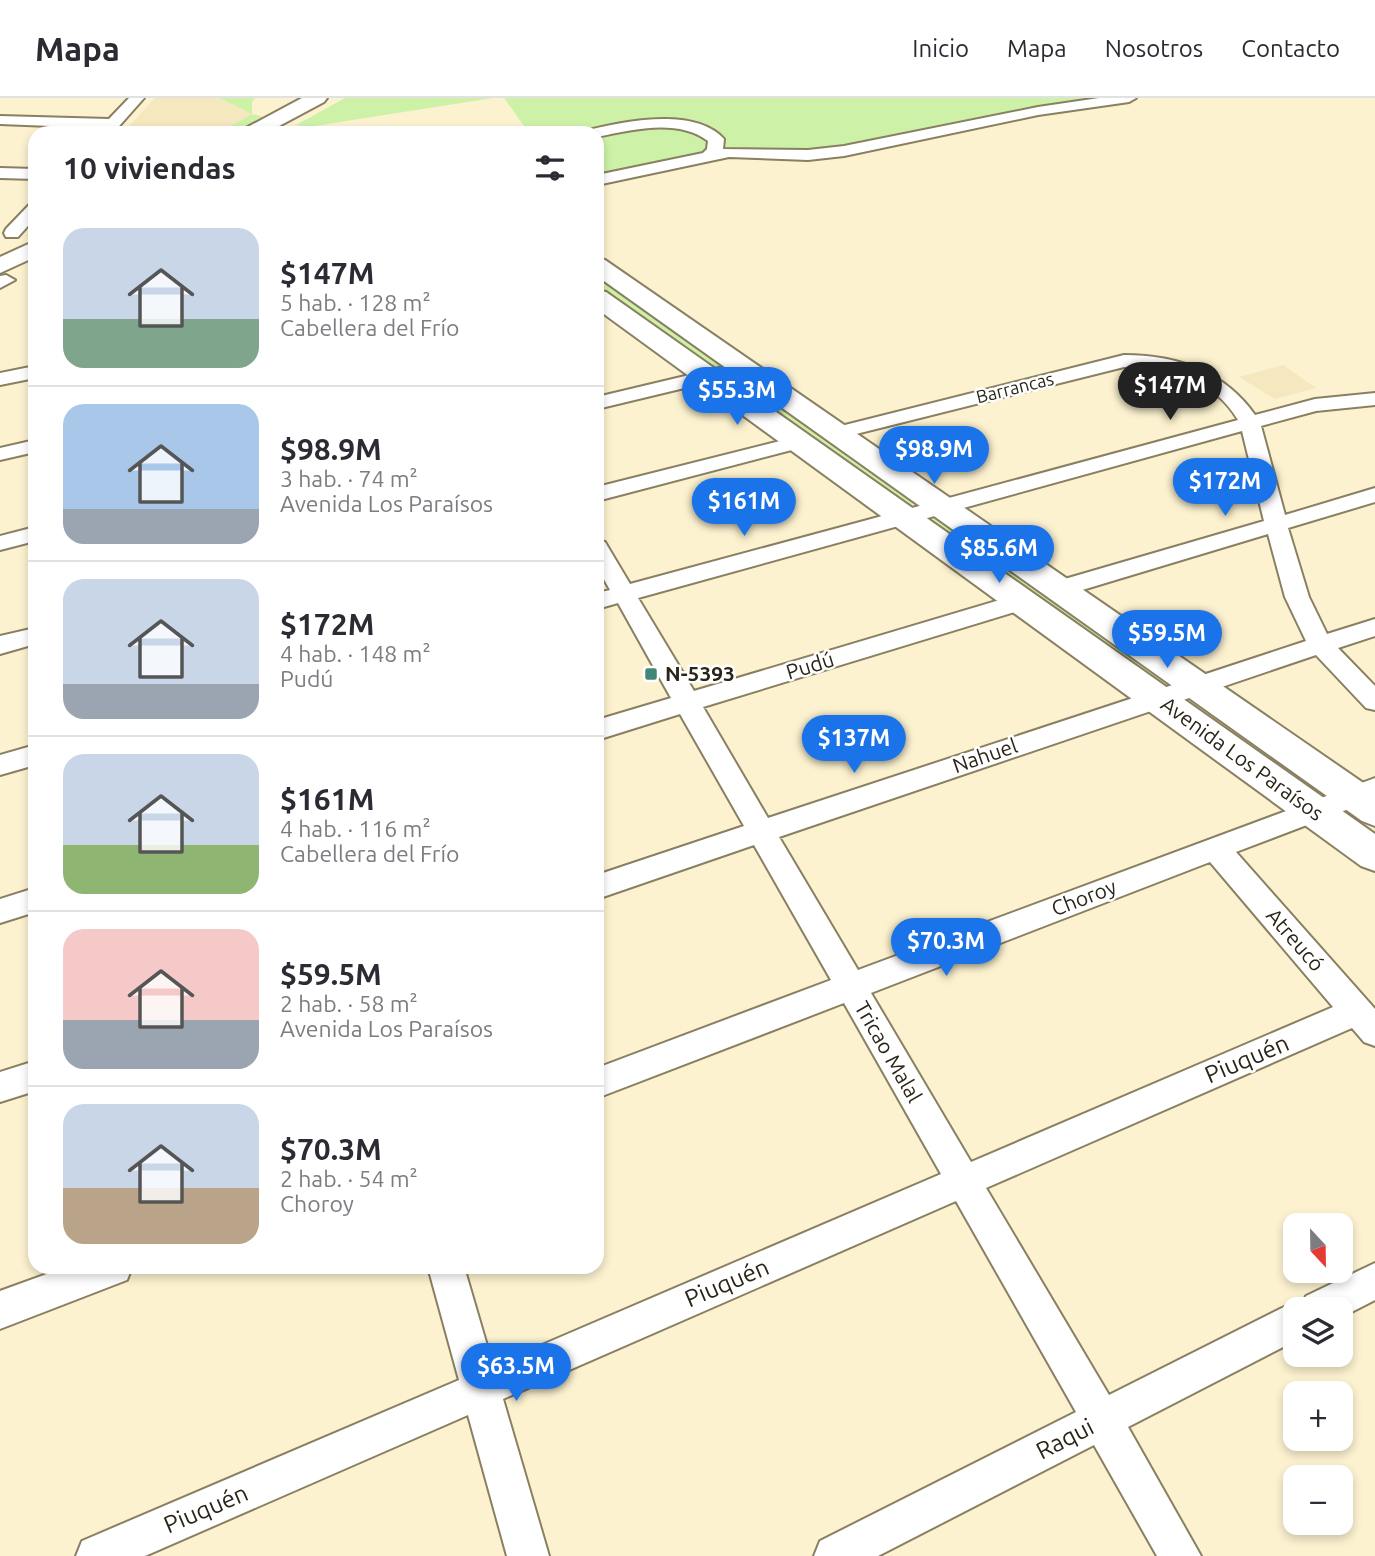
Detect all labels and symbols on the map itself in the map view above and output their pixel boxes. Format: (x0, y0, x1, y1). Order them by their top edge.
pin: $147M (1121, 362, 1219, 422)
pin: $55.3M (680, 368, 794, 427)
street label: Barrancas (974, 368, 1056, 406)
pin: $98.9M (877, 426, 991, 486)
pin: $172M (1176, 458, 1274, 518)
pin: $161M (695, 478, 793, 538)
pin: $85.6M (942, 526, 1056, 585)
pin: $59.5M (1110, 610, 1224, 670)
street label: Pudú (783, 646, 837, 684)
place label: N-5393 (665, 661, 735, 685)
marker: N-5393 (643, 666, 659, 682)
street label: Avenida Los Paraísos (1157, 691, 1328, 825)
pin: $137M (805, 716, 903, 775)
street label: Nahuel (949, 733, 1020, 777)
street label: Choroy (1048, 874, 1119, 920)
street label: Atreucó (1262, 903, 1330, 976)
pin: $70.3M (889, 918, 1003, 978)
street label: Tricao Malal (850, 997, 927, 1106)
street label: Piuquén (1201, 1029, 1293, 1088)
north arrow (1283, 1213, 1353, 1283)
street label: Piuquén (681, 1253, 773, 1312)
pin: $63.5M (459, 1344, 573, 1403)
street label: Raqui (1032, 1413, 1098, 1464)
street label: Piuquén (160, 1479, 252, 1538)

